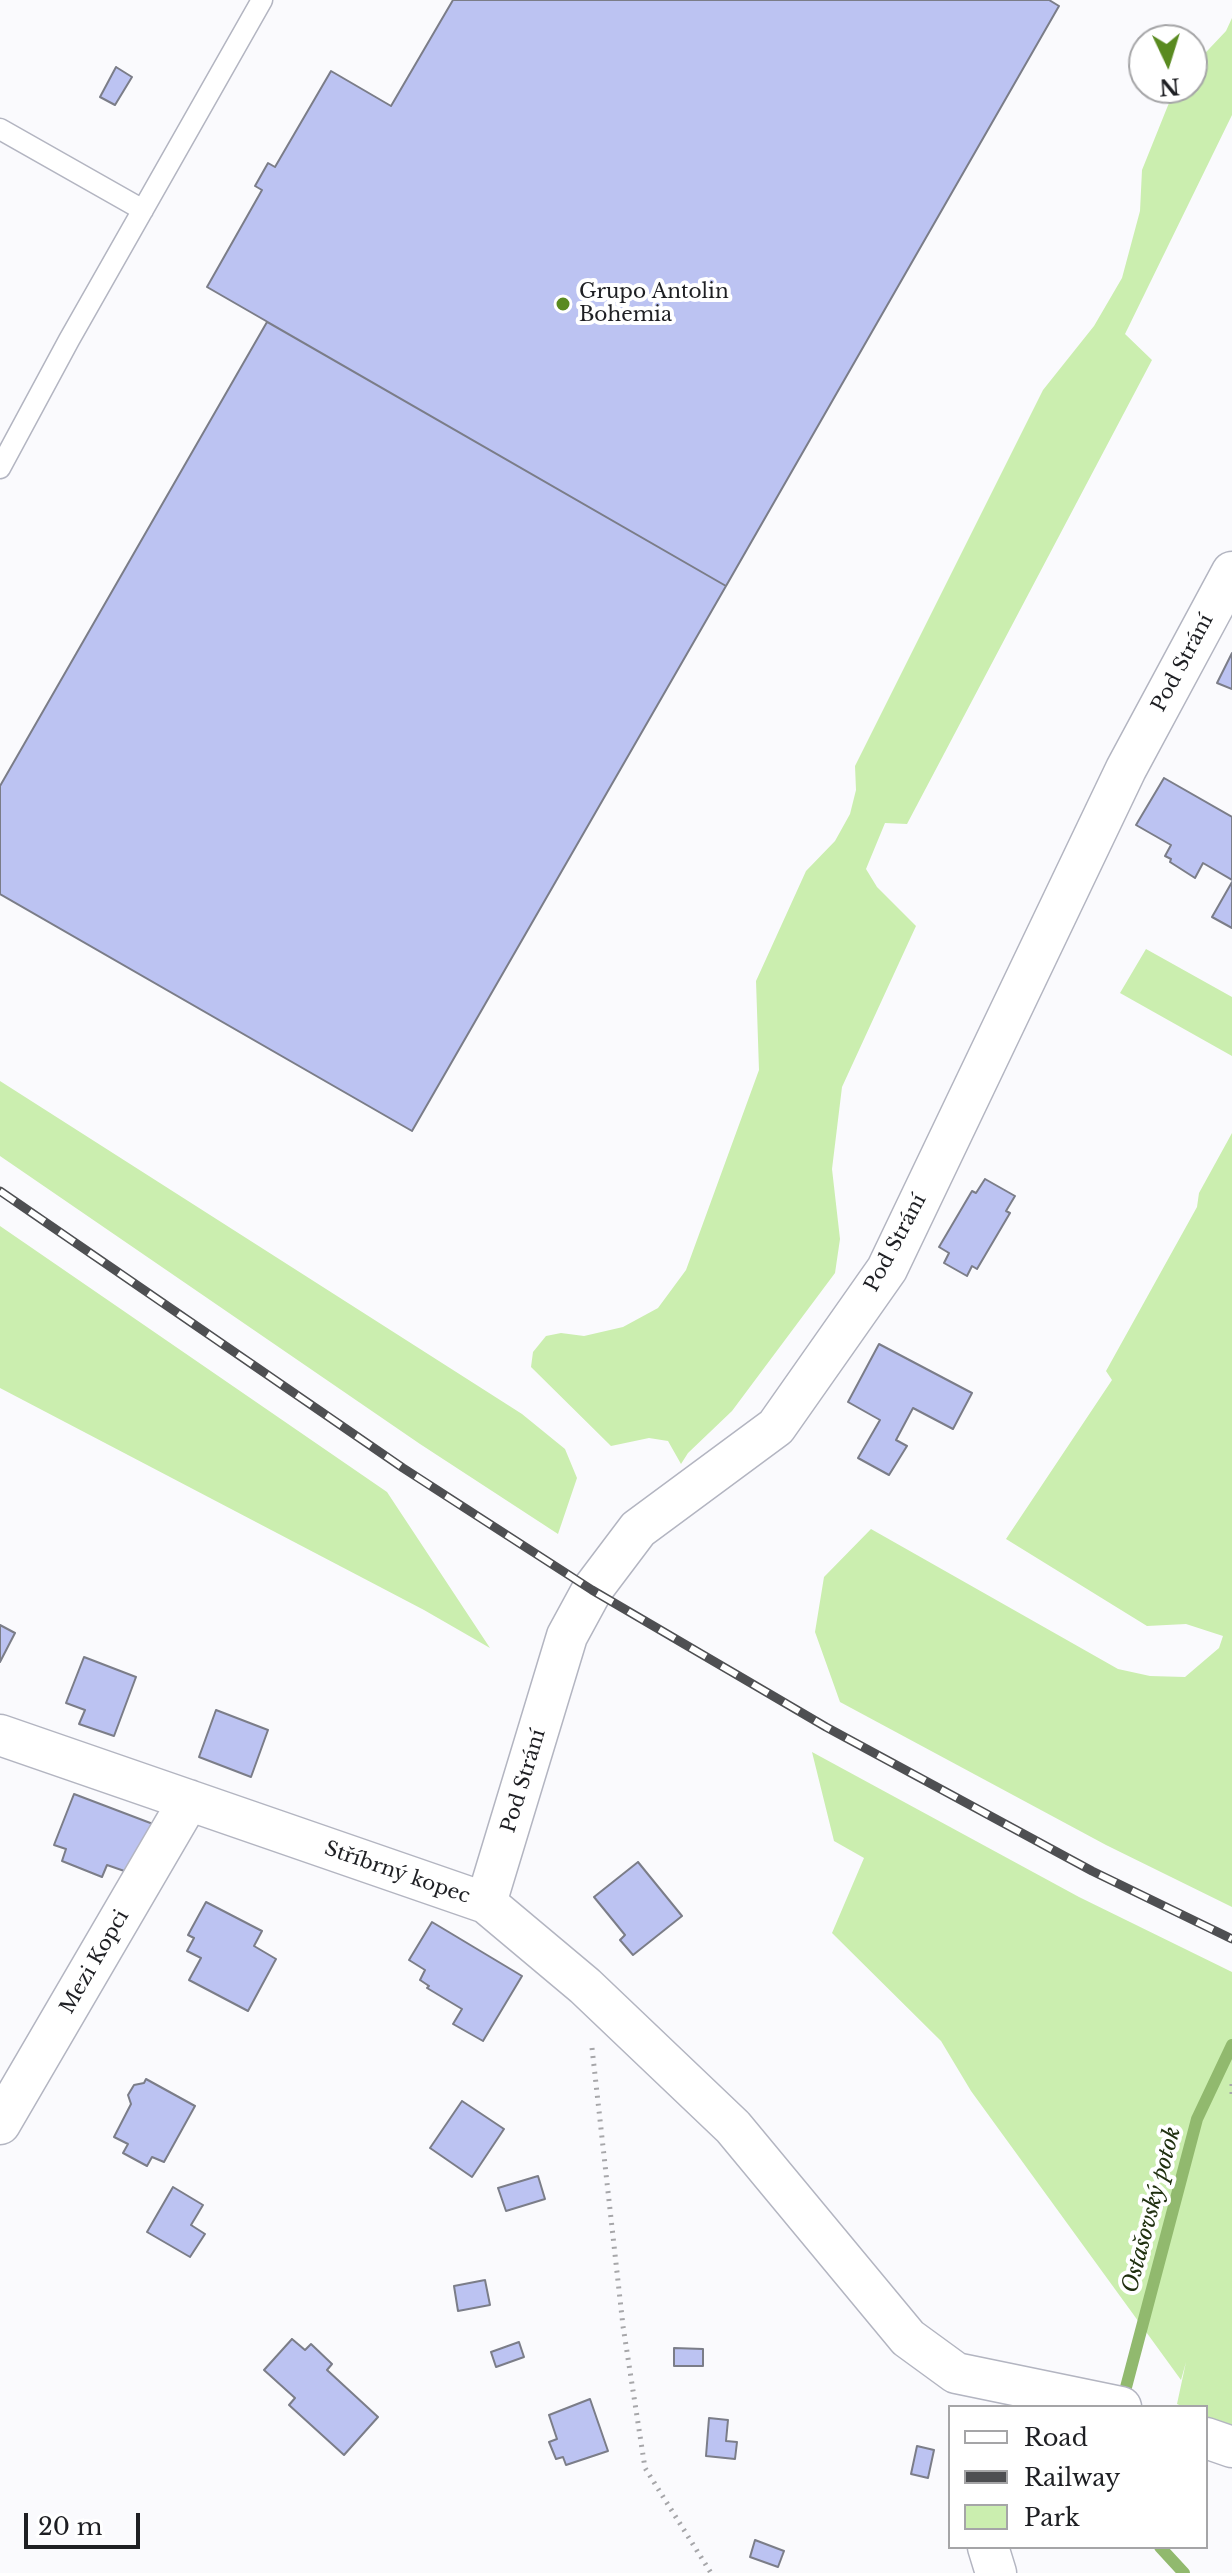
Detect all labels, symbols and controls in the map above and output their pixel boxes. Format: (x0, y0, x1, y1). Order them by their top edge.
north arrow (1128, 24, 1208, 104)
text: N (1158, 72, 1181, 101)
place label: Grupo Antolin Bohemia (579, 280, 729, 327)
marker: Grupo Antolin Bohemia (554, 295, 572, 313)
street label: Pod Strání (1147, 610, 1219, 716)
street label: Pod Strání (860, 1190, 932, 1296)
street label: Pod Strání (497, 1726, 551, 1836)
street label: Stříbrný kopec (321, 1837, 473, 1909)
street label: Mezi Kopci (56, 1906, 134, 2018)
water label: Ostašovský potok (1117, 2124, 1187, 2296)
legend (948, 2405, 1208, 2549)
text: Road (1024, 2423, 1088, 2452)
text: Railway (1024, 2463, 1120, 2492)
scale bar (28, 2497, 144, 2547)
text: Park (1024, 2503, 1080, 2532)
text: 20 m (38, 2512, 103, 2541)

